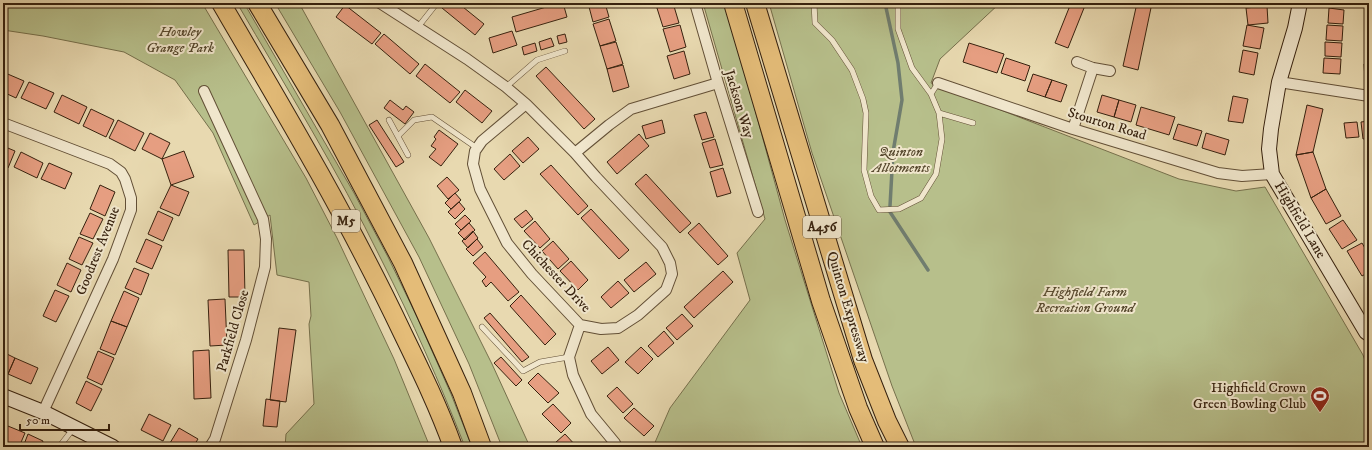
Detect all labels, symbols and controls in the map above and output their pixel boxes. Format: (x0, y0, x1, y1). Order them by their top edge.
park label: Howley Grange Park (146, 23, 214, 57)
street label: Jackson Way (719, 66, 758, 141)
street label: Stourton Road (1066, 104, 1148, 144)
park label: Quinton Allotments (870, 143, 930, 177)
street label: Highfield Lane (1270, 178, 1330, 262)
street label: Goodrest Avenue (72, 204, 124, 298)
road number: M5 (332, 210, 360, 232)
road number: A456 (803, 216, 841, 238)
street label: Chichester Drive (517, 236, 595, 317)
street label: Quinton Expressway (823, 249, 874, 365)
park label: Highfield Farm Recreation Ground (1035, 283, 1136, 317)
street label: Parkfield Close (213, 288, 253, 374)
place label: Highfield Crown Green Bowling Club (1193, 379, 1307, 413)
sports icon: Highfield Crown Green Bowling Club (1309, 385, 1331, 413)
scale bar (20, 406, 109, 432)
text: 50 m (26, 413, 50, 428)

